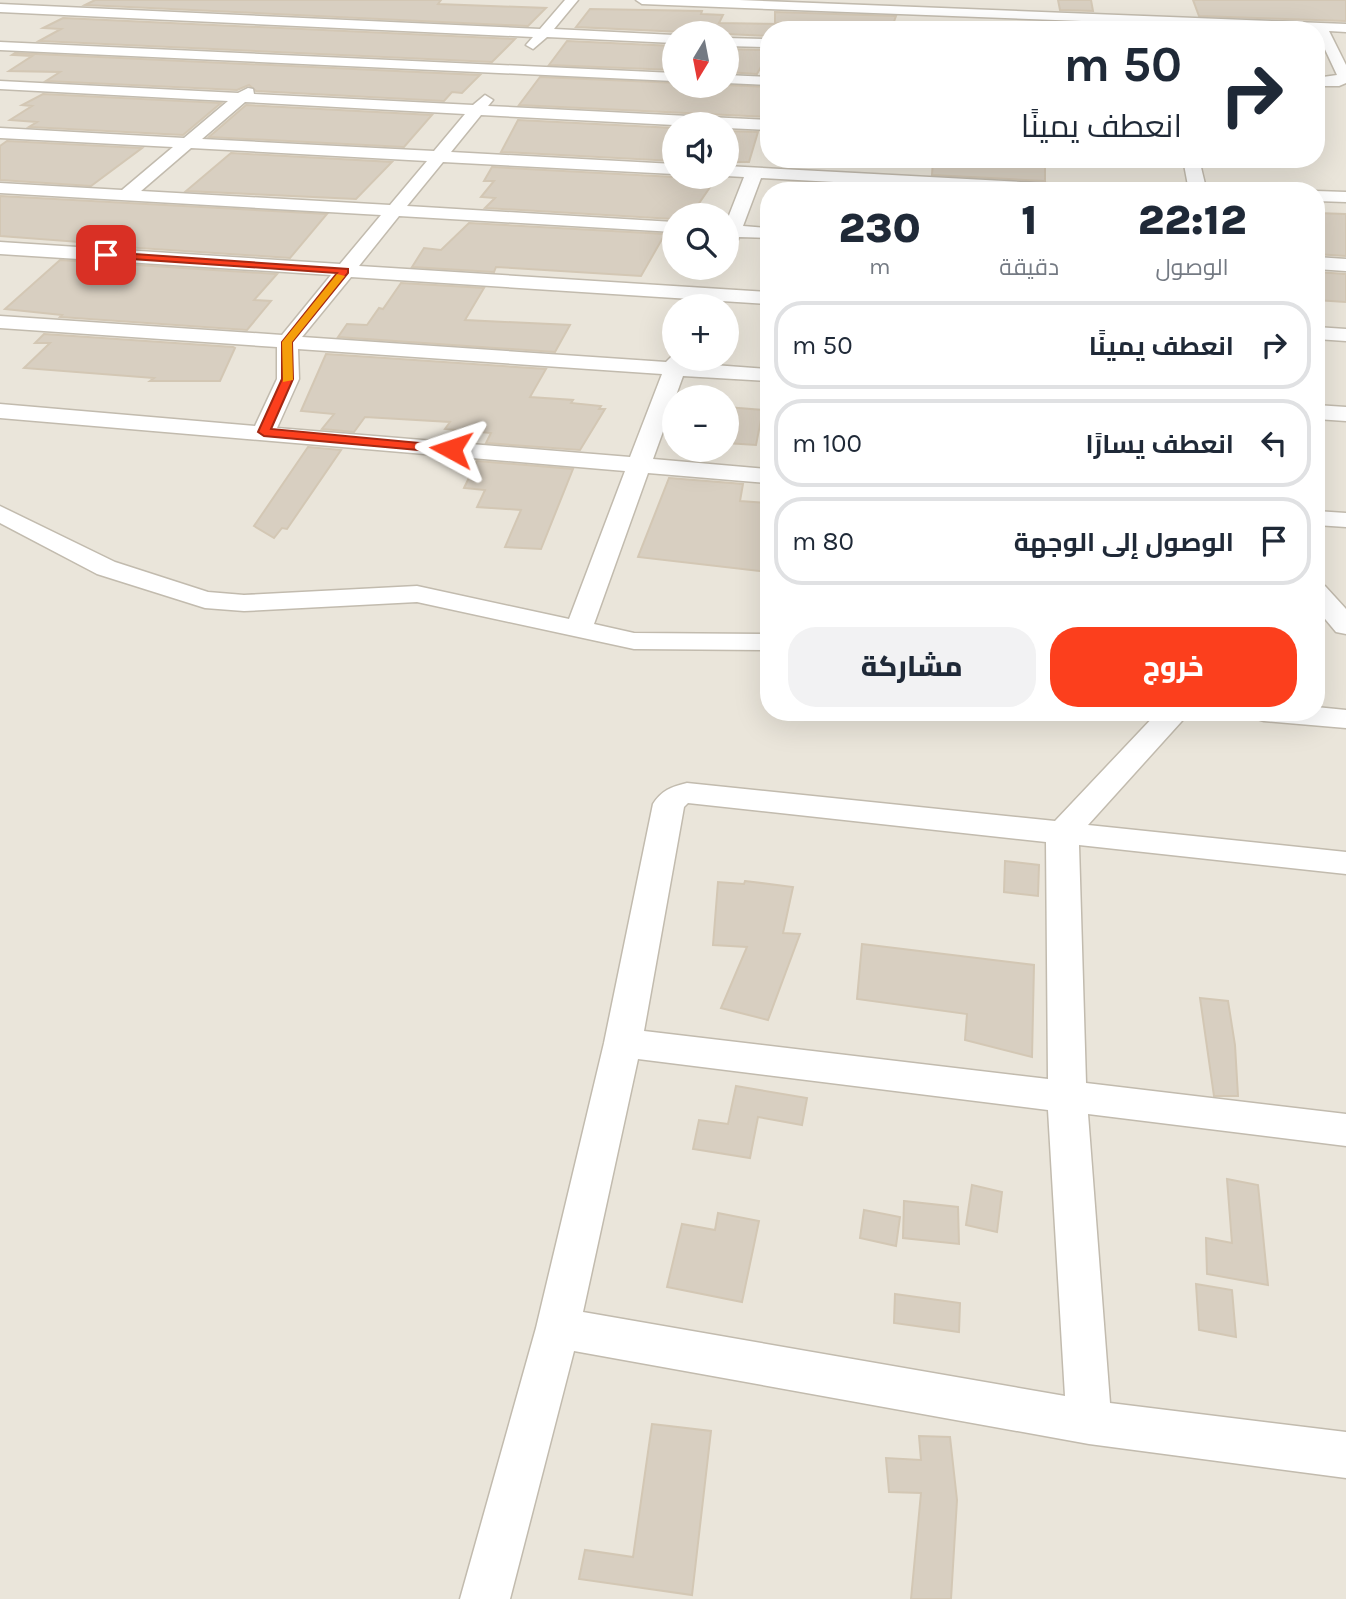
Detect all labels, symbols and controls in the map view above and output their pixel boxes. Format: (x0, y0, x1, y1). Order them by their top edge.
north arrow (662, 21, 738, 98)
map controls (662, 21, 739, 462)
text: 50 m (1064, 36, 1182, 93)
icon: right (1206, 49, 1297, 140)
text: انعطف يمينًا (1021, 108, 1182, 145)
button: sound (662, 112, 739, 189)
text: 1 (1021, 195, 1037, 245)
text: 22:12 (1138, 195, 1247, 245)
button: search (662, 203, 739, 280)
text: 230 (839, 203, 921, 253)
pin (76, 225, 136, 285)
icon: arrive (87, 236, 125, 274)
text: m (869, 253, 890, 280)
text: دقيقة (999, 254, 1059, 281)
text: الوصول (1155, 254, 1229, 281)
button: + (662, 294, 739, 371)
icon: right (1255, 326, 1293, 364)
text: 50 m (792, 330, 853, 361)
text: انعطف يمينًا (1089, 331, 1234, 362)
button: − (662, 385, 739, 462)
position arrow (414, 412, 488, 486)
icon: left (1255, 424, 1293, 462)
text: 100 m (792, 428, 862, 459)
text: انعطف يسارًا (1086, 429, 1234, 460)
icon: arrive (1255, 522, 1293, 560)
text: 80 m (792, 526, 854, 557)
text: الوصول إلى الوجهة (1014, 527, 1234, 558)
button: مشاركة (788, 627, 1036, 707)
button: خروج (1050, 627, 1297, 707)

